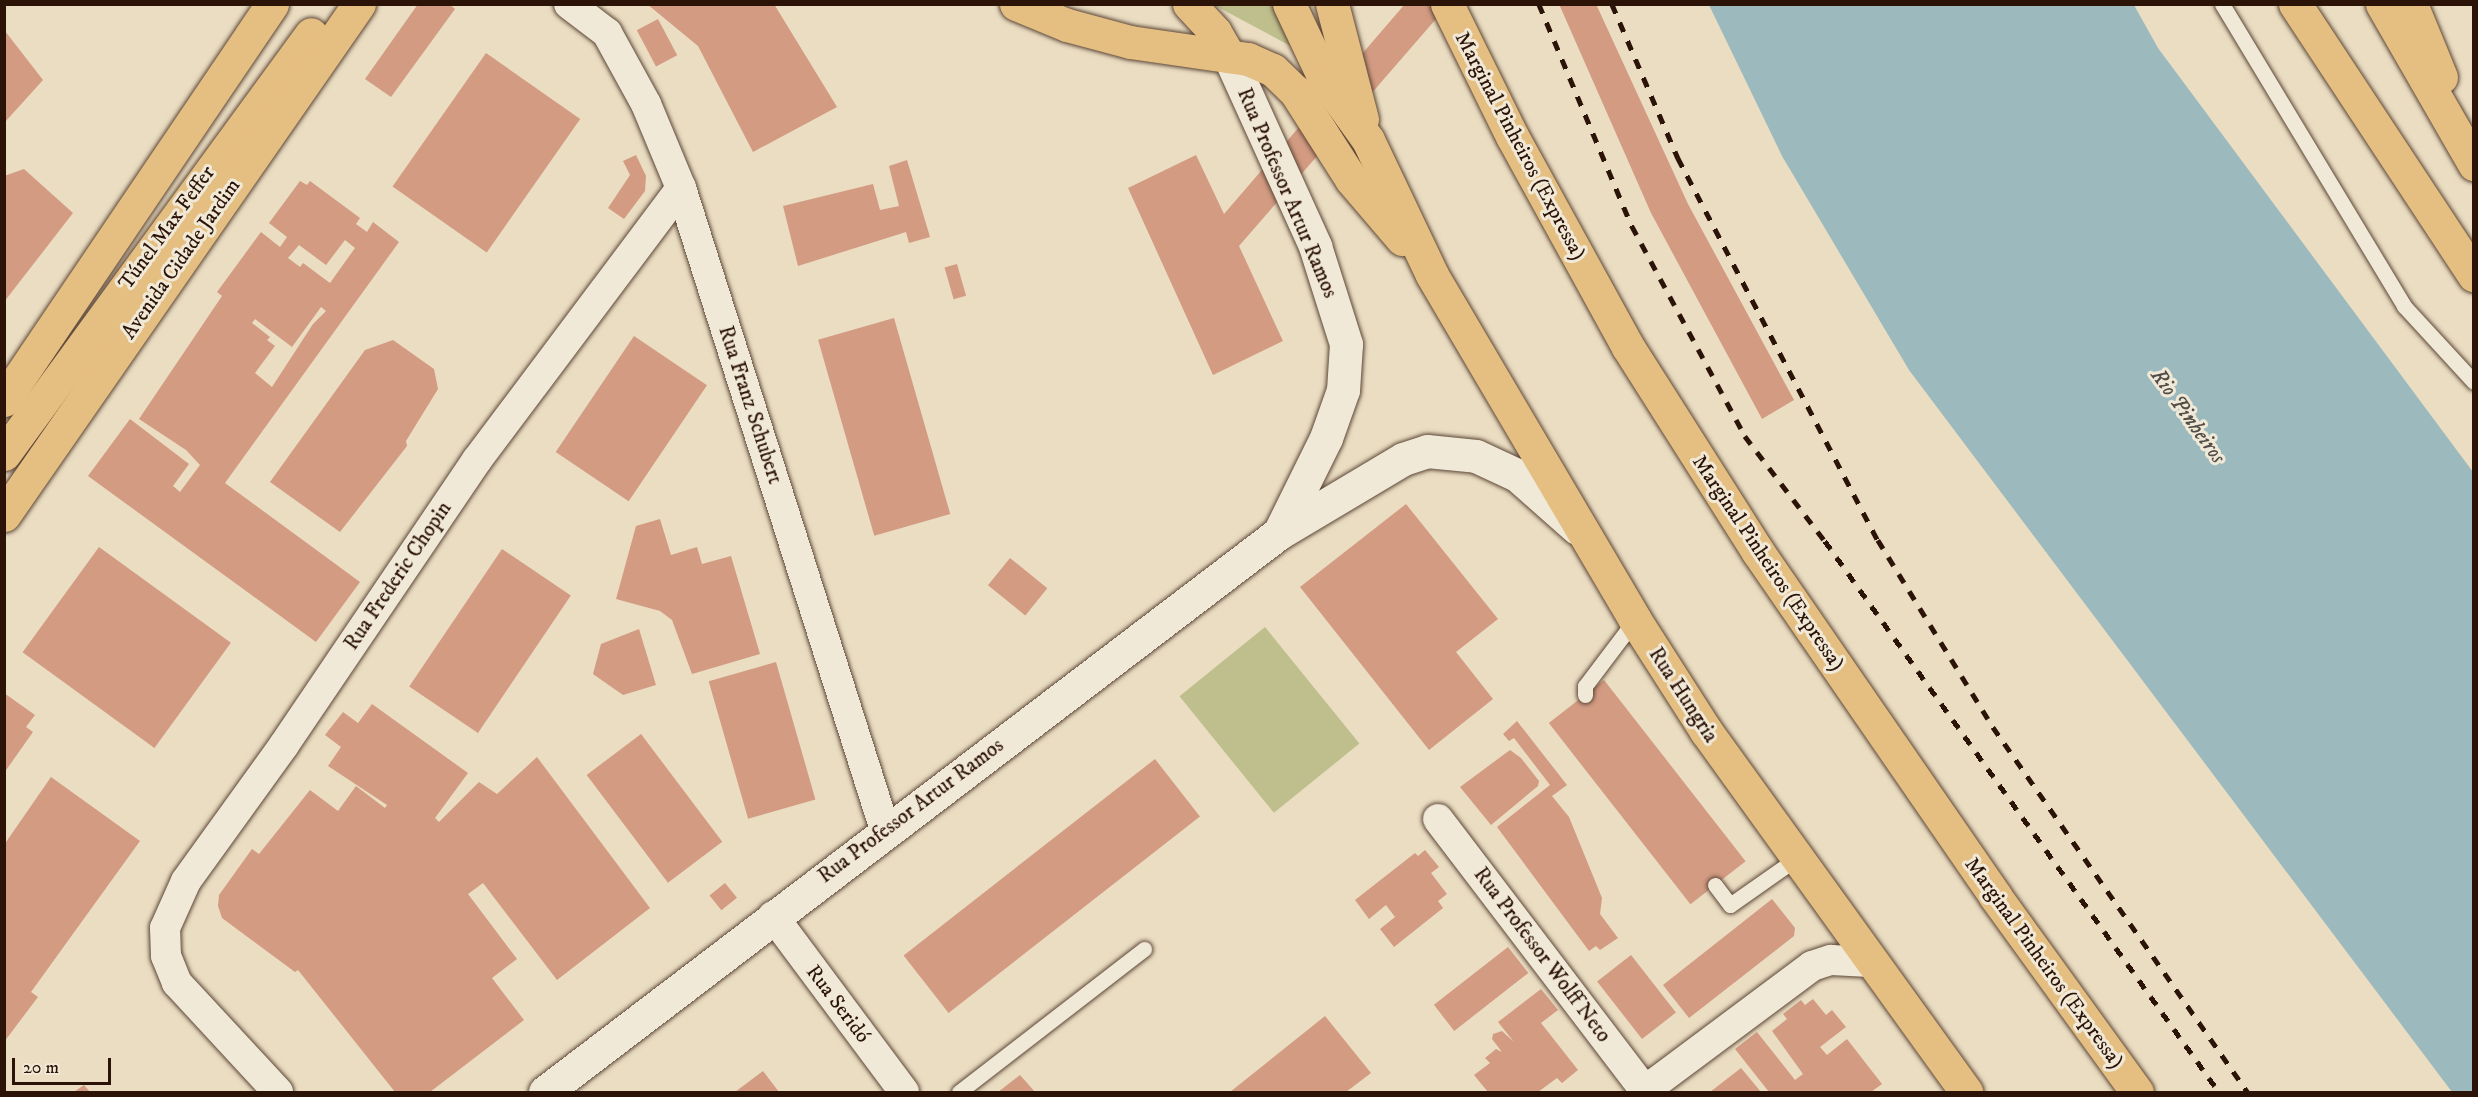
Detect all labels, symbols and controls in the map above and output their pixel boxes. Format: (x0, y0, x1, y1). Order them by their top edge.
street label: Marginal Pinheiros (Expressa) (1449, 28, 1591, 264)
street label: Rua Professor Artur Ramos (1231, 84, 1343, 302)
street label: Túnel Max Feffer (114, 161, 220, 295)
street label: Avenida Cidade Jardim (116, 174, 246, 344)
street label: Rua Franz Schubert (713, 323, 787, 487)
water label: Rio Pinheiros (2145, 363, 2231, 469)
street label: Marginal Pinheiros (Expressa) (1686, 450, 1850, 676)
street label: Rua Frederic Chopin (339, 497, 457, 655)
street label: Rua Hungria (1643, 643, 1723, 747)
street label: Rua Professor Artur Ramos (813, 733, 1009, 889)
street label: Marginal Pinheiros (Expressa) (1959, 853, 2129, 1073)
street label: Rua Professor Wolff Neto (1468, 862, 1616, 1048)
street label: Rua Seridó (801, 960, 875, 1048)
scale bar (15, 1046, 114, 1084)
text: 20 m (23, 1057, 59, 1079)

